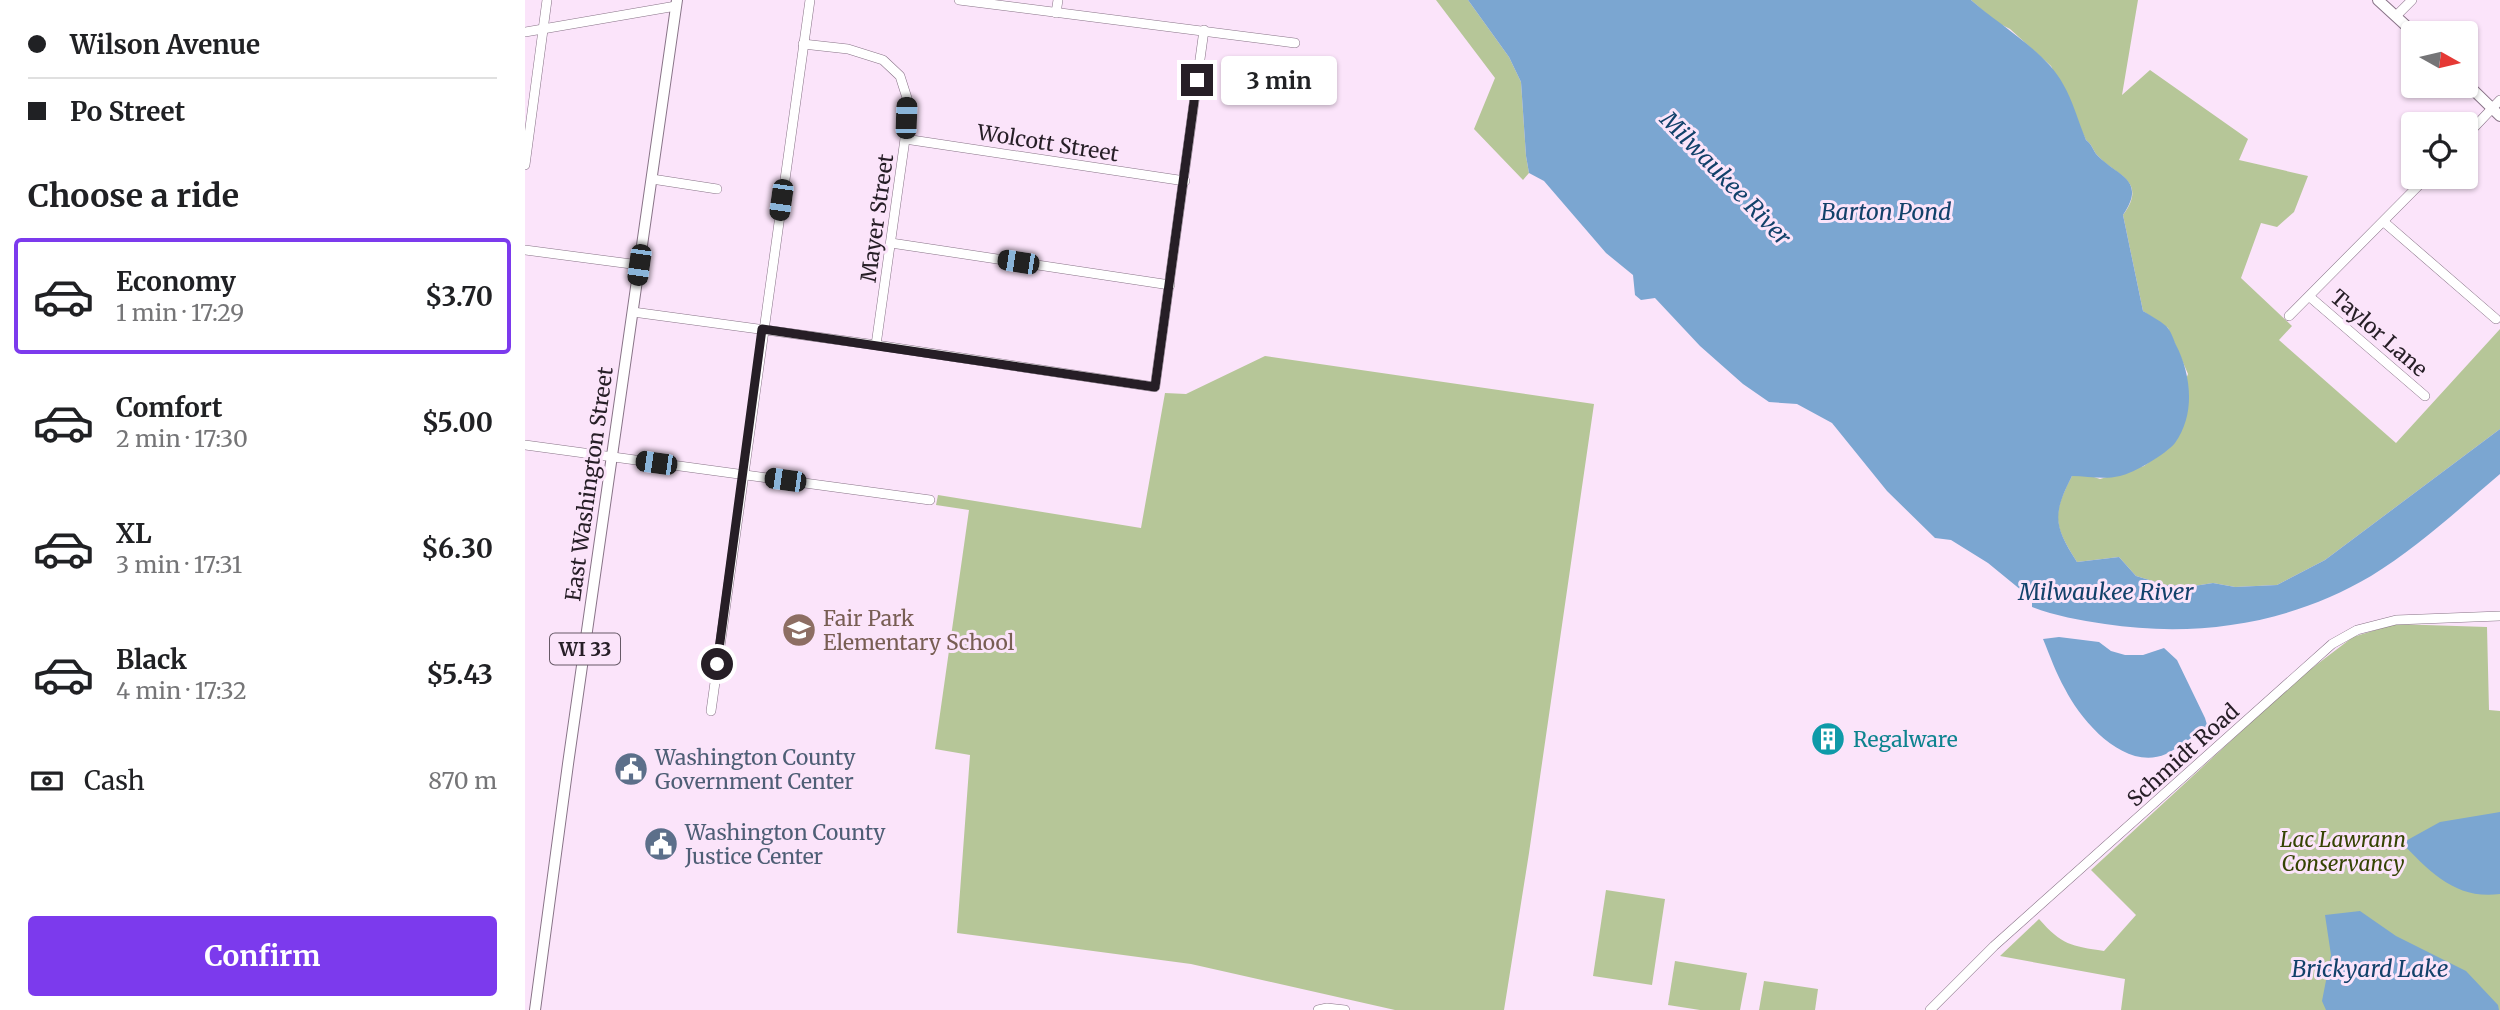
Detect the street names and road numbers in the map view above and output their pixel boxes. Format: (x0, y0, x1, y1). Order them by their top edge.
street label: Wolcott Street (974, 118, 1121, 167)
street label: Mayer Street (855, 152, 899, 284)
street label: Taylor Lane (2325, 284, 2433, 382)
street label: East Washington Street (559, 365, 619, 603)
road number: WI 33 (550, 634, 620, 664)
street label: Schmidt Road (2121, 697, 2245, 812)

